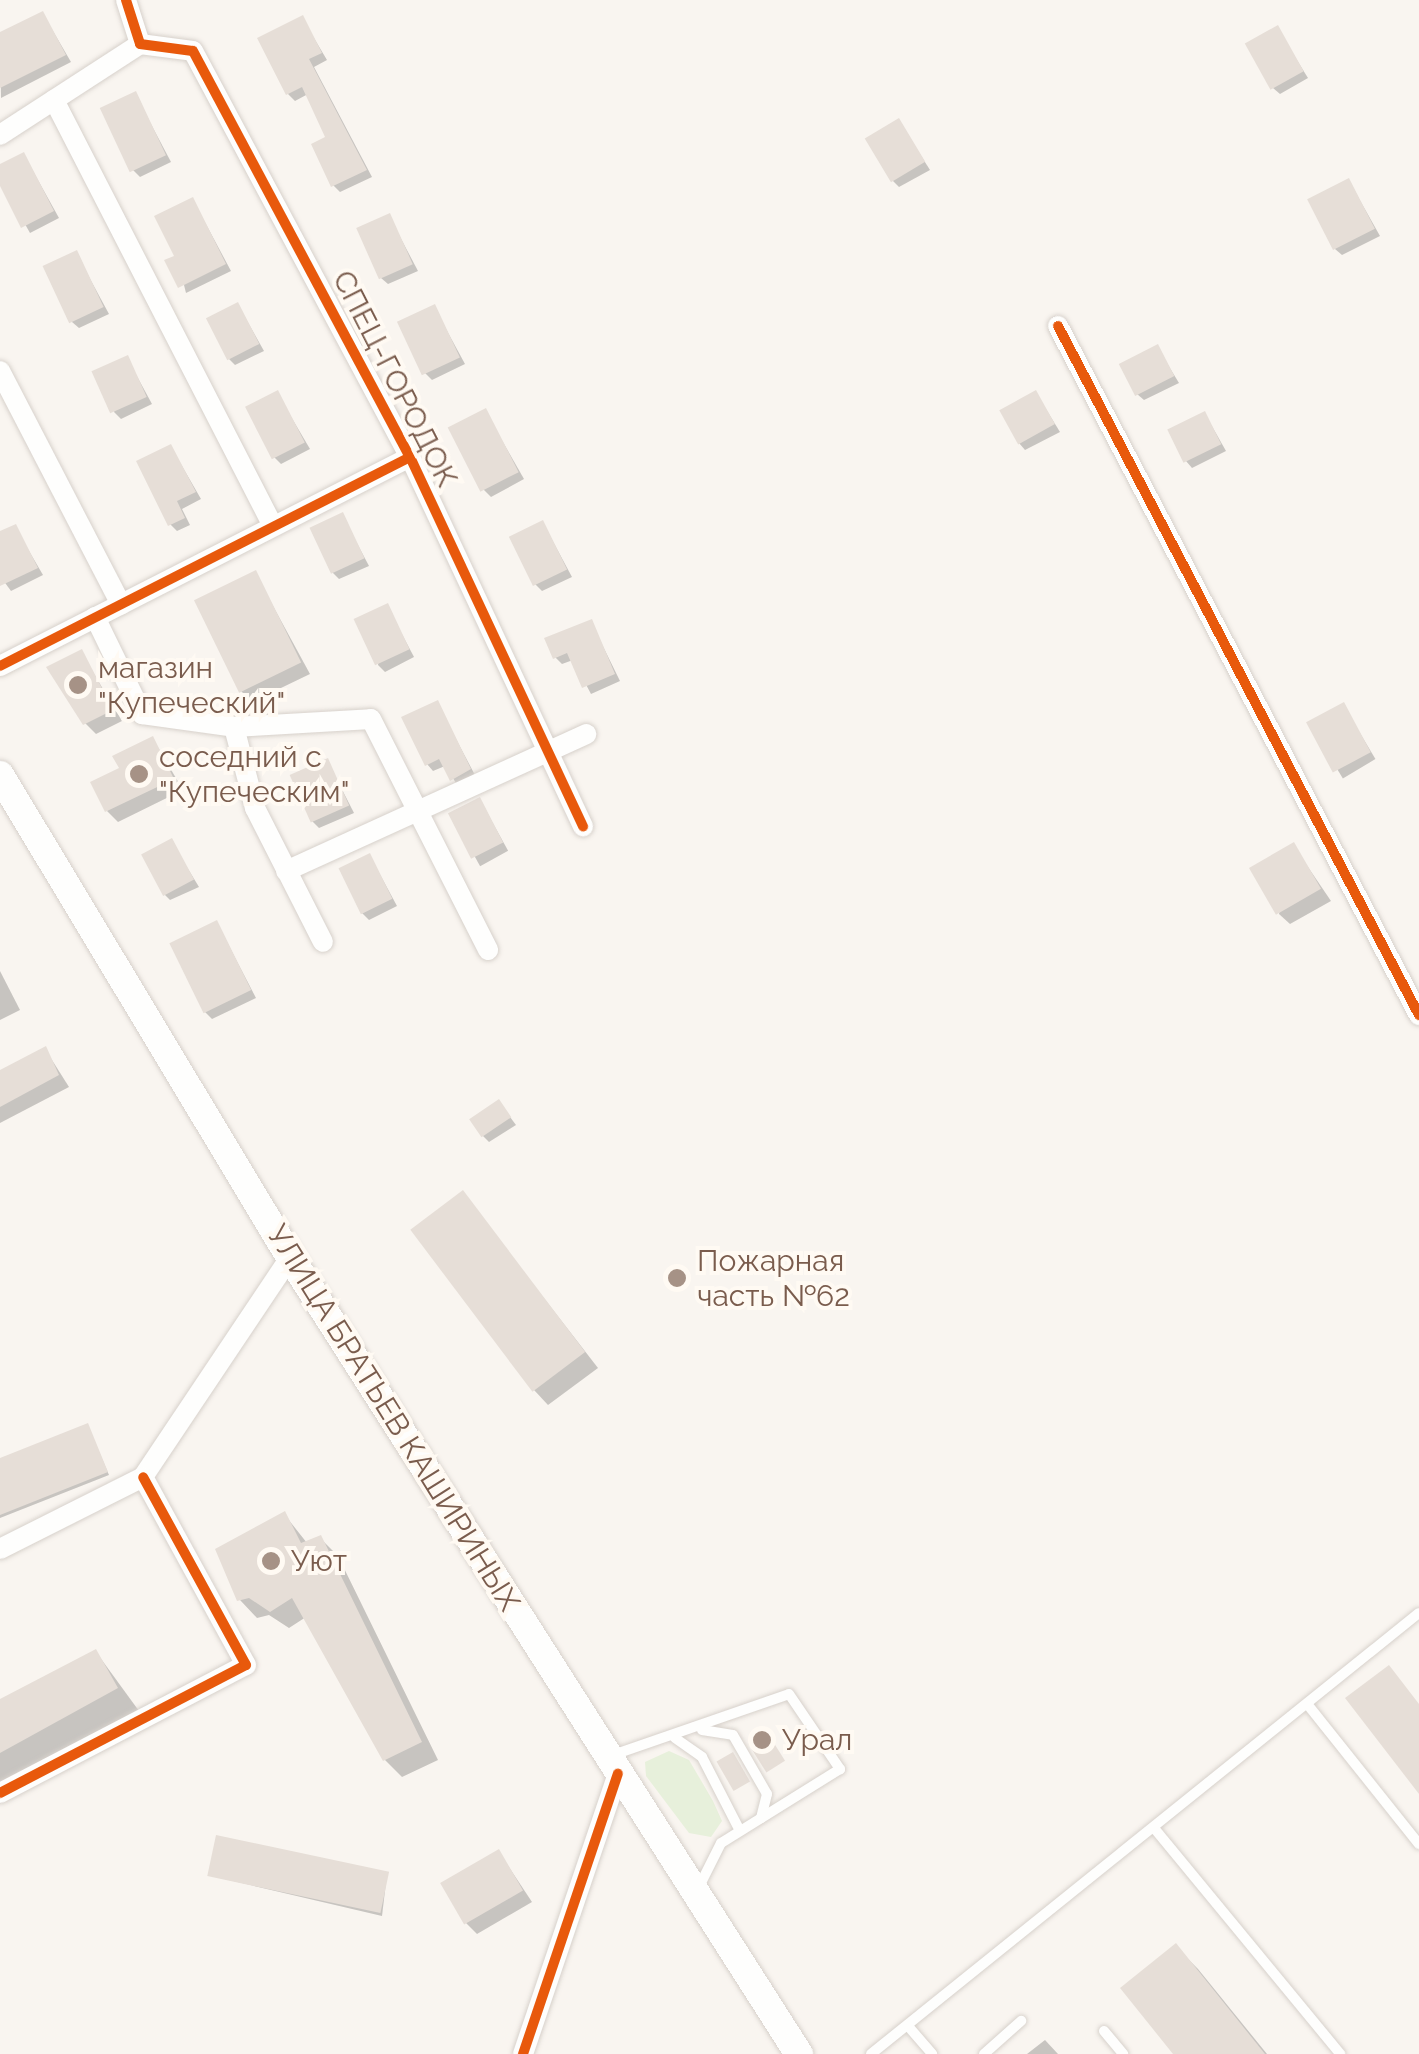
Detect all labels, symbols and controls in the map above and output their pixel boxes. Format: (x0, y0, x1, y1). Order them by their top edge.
street label: СПЕЦ-ГОРОДОК (325, 265, 465, 493)
place label: магазин "Купеческий" (98, 650, 285, 720)
marker: магазин "Купеческий" (67, 674, 89, 696)
place label: соседний с "Купеческим" (159, 739, 349, 810)
marker: соседний с "Купеческим" (128, 763, 150, 785)
street label: УЛИЦА БРАТЬЕВ КАШИРИНЫХ (259, 1218, 527, 1618)
place label: Пожарная часть №62 (697, 1243, 850, 1314)
marker: Пожарная часть №62 (666, 1267, 688, 1289)
place label: Уют (291, 1543, 347, 1579)
marker: Уют (260, 1550, 282, 1572)
place label: Урал (782, 1722, 852, 1758)
marker: Урал (751, 1729, 773, 1751)

